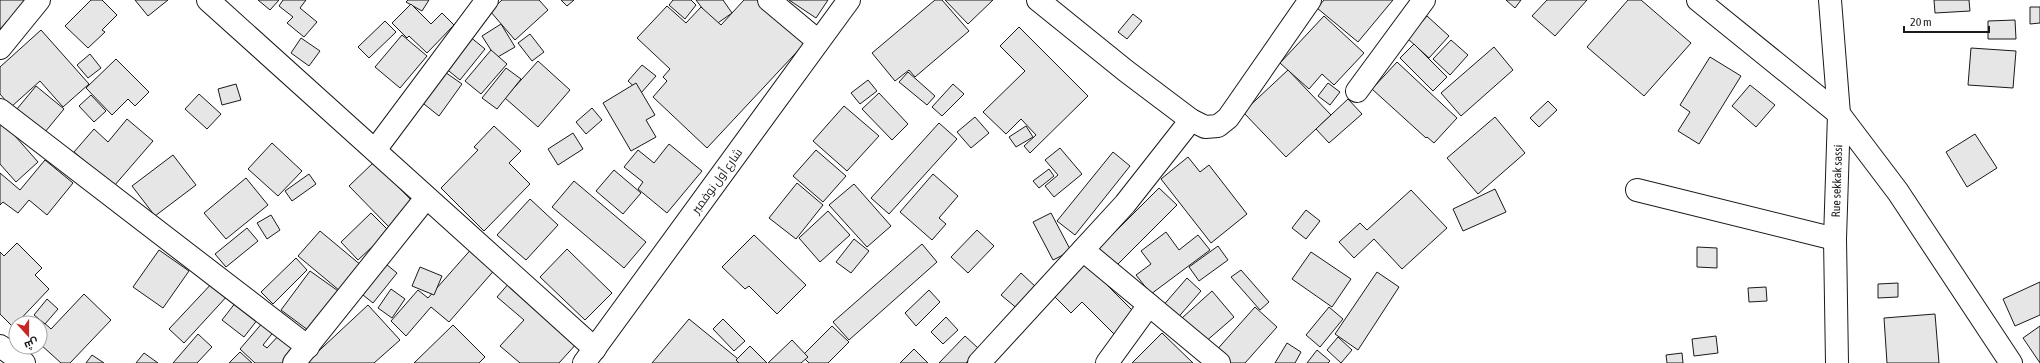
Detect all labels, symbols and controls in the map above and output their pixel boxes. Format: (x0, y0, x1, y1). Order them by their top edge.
scale bar (1904, 8, 1989, 34)
text: 20 m (1910, 15, 1932, 29)
street label: Rue sekkak sassi (1829, 144, 1845, 218)
street label: شارع أول نوفمبر (687, 145, 746, 218)
north arrow (8, 315, 48, 355)
text: ش (22, 335, 40, 352)

